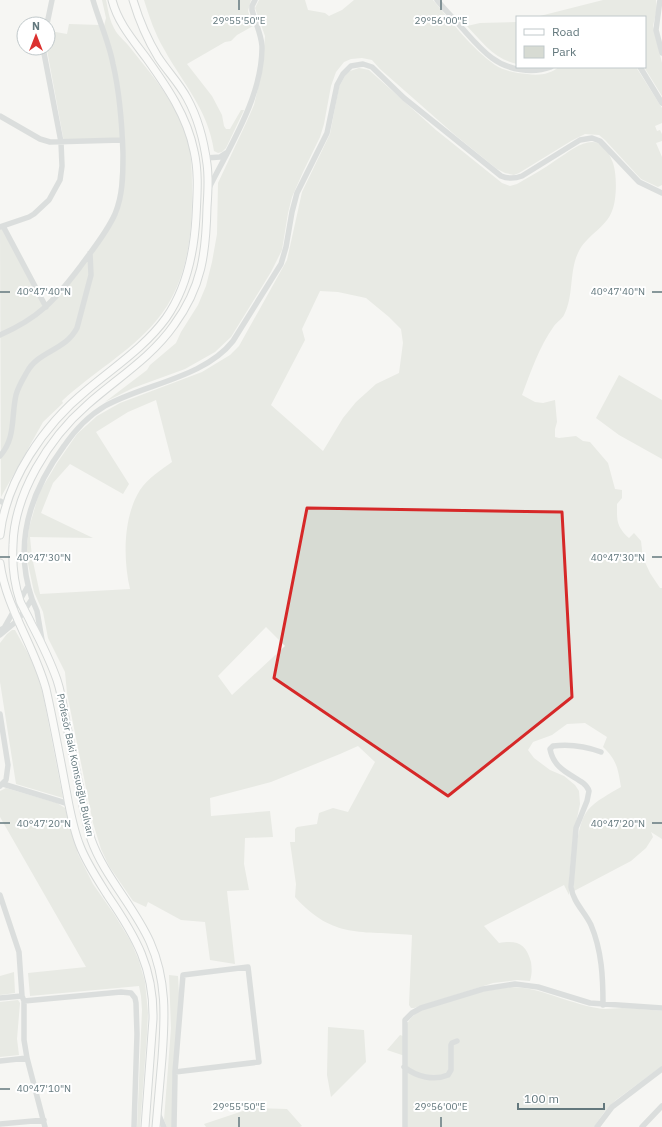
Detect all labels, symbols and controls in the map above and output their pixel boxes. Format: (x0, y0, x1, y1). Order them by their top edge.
text: 29°55'50"E (212, 14, 266, 27)
text: 29°56'00"E (414, 14, 468, 27)
north arrow (16, 16, 56, 56)
legend (516, 16, 646, 68)
text: N (32, 19, 40, 33)
text: Road (552, 24, 580, 39)
text: Park (552, 44, 577, 59)
text: 40°47'40"N (17, 285, 71, 298)
text: 40°47'40"N (591, 285, 645, 298)
text: 40°47'30"N (17, 551, 71, 564)
text: 40°47'30"N (591, 551, 645, 564)
street label: Profesör Baki Komsuoğlu Bulvarı (54, 692, 97, 838)
text: 40°47'20"N (17, 817, 71, 830)
text: 40°47'20"N (591, 817, 645, 830)
text: 40°47'10"N (17, 1082, 71, 1095)
scale bar (518, 1085, 604, 1111)
text: 100 m (524, 1091, 559, 1106)
text: 29°55'50"E (212, 1100, 266, 1113)
text: 29°56'00"E (414, 1100, 468, 1113)

